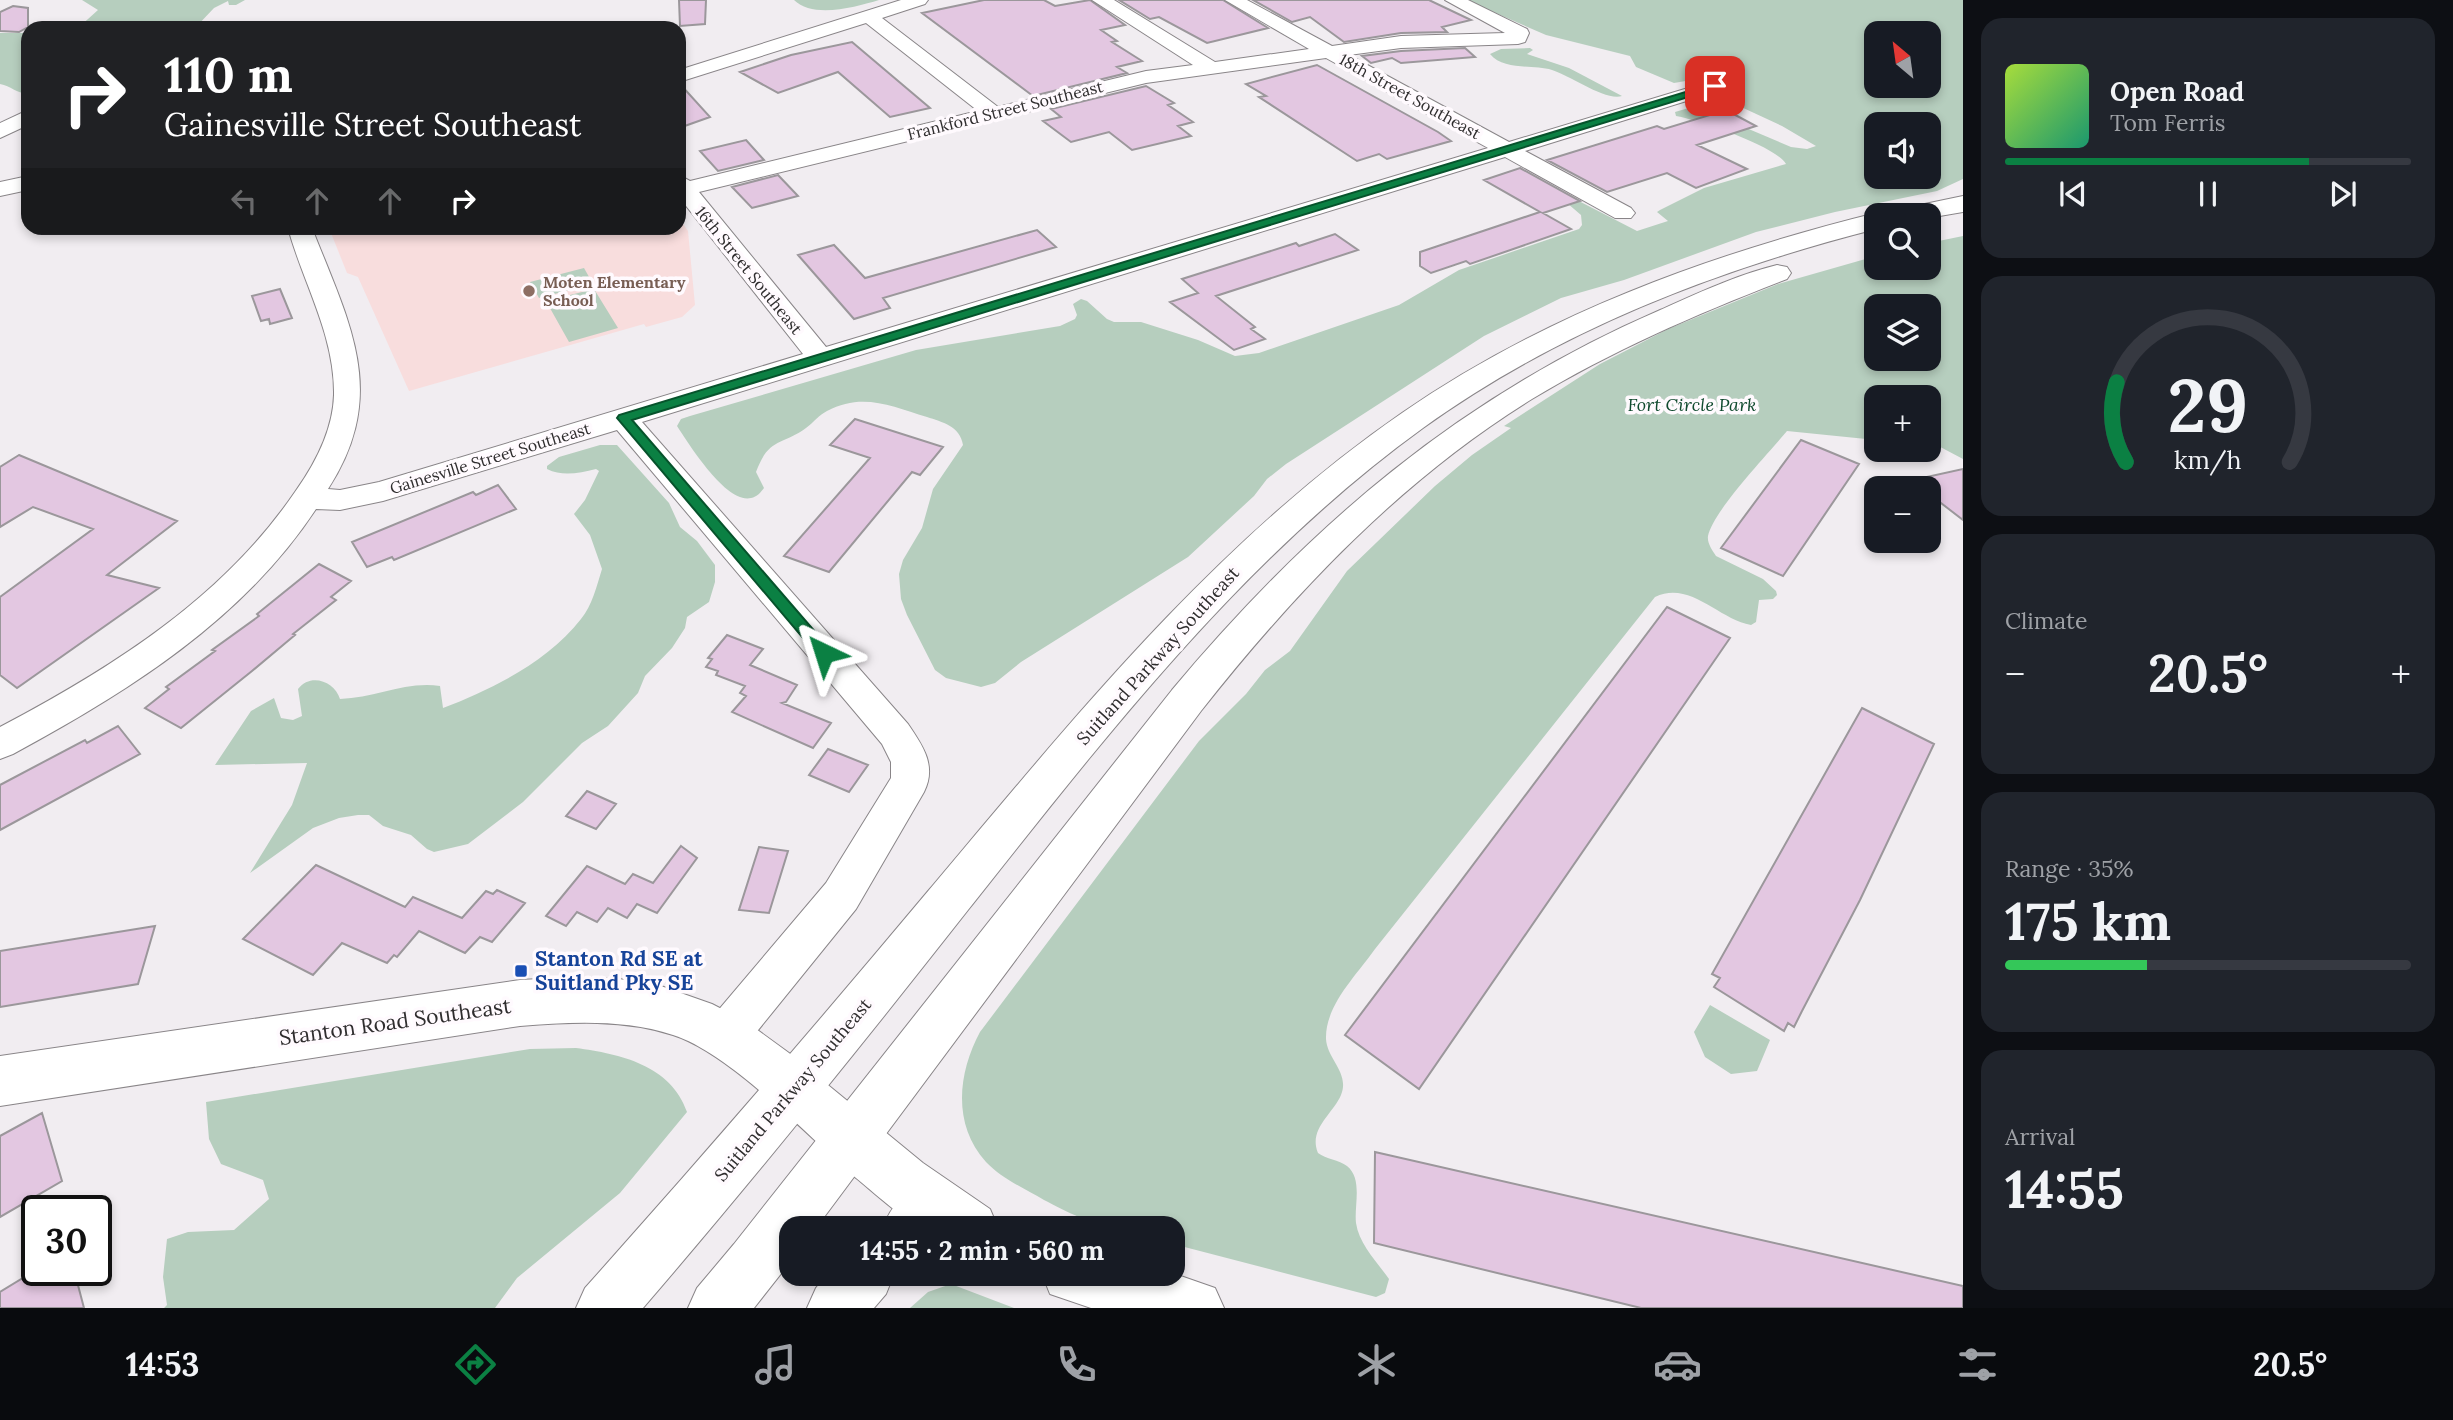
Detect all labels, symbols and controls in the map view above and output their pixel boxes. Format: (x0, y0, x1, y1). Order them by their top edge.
north arrow (1864, 21, 1941, 98)
map controls (1864, 21, 1941, 553)
text: 110 m (164, 43, 293, 105)
icon: right (49, 49, 140, 140)
street label: 18th Street Southeast (1336, 49, 1485, 144)
pin (1685, 56, 1745, 116)
icon: arrive (1696, 67, 1734, 105)
text: Open Road (2110, 75, 2244, 108)
street label: Frankford Street Southeast (905, 76, 1106, 144)
text: Gainesville Street Southeast (164, 104, 581, 145)
text: Tom Ferris (2110, 108, 2225, 137)
button: sound (1864, 112, 1941, 189)
icon: previous (2054, 175, 2092, 213)
icon: pause (2189, 175, 2227, 213)
icon: next (2324, 175, 2362, 213)
icon: left (225, 182, 263, 220)
icon: ahead (298, 182, 336, 220)
icon: ahead (371, 182, 409, 220)
icon: right (444, 182, 482, 220)
street label: 16th Street Southeast (691, 202, 807, 339)
button: search (1864, 203, 1941, 280)
place label: Moten Elementary School (543, 272, 686, 310)
marker: Moten Elementary School (521, 283, 537, 299)
button: layers (1864, 294, 1941, 371)
text: 29 (2168, 359, 2248, 452)
button: + (1864, 385, 1941, 462)
park label: Fort Circle Park (1628, 393, 1756, 416)
street label: Gainesville Street Southeast (387, 418, 593, 498)
text: km/h (2174, 444, 2242, 476)
button: − (1864, 476, 1941, 553)
street label: Suitland Parkway Southeast (1071, 562, 1244, 750)
text: Climate (2005, 606, 2087, 635)
position arrow (787, 616, 861, 690)
text: 20.5° (2148, 640, 2268, 706)
text: − (2005, 650, 2025, 698)
text: + (2391, 650, 2411, 698)
text: Range · 35% (2005, 854, 2134, 883)
text: 175 km (2005, 888, 2171, 954)
place label: Stanton Rd SE at Suitland Pky SE (535, 945, 703, 996)
marker: Stanton Rd SE at Suitland Pky SE (513, 963, 529, 979)
street label: Stanton Road Southeast (277, 992, 513, 1051)
street label: Suitland Parkway Southeast (709, 993, 876, 1186)
text: Arrival (2005, 1122, 2075, 1151)
text: 14:55 (2005, 1156, 2124, 1222)
speed limit sign: 30 (21, 1195, 112, 1286)
text: 14:55 · 2 min · 560 m (860, 1234, 1104, 1267)
icon: directions (451, 1340, 500, 1389)
icon: music (751, 1340, 800, 1389)
icon: phone (1052, 1340, 1101, 1389)
icon: climate (1352, 1340, 1401, 1389)
icon: car (1653, 1340, 1702, 1389)
icon: filters (1953, 1340, 2002, 1389)
text: 14:53 (126, 1344, 199, 1385)
text: 20.5° (2253, 1344, 2327, 1385)

